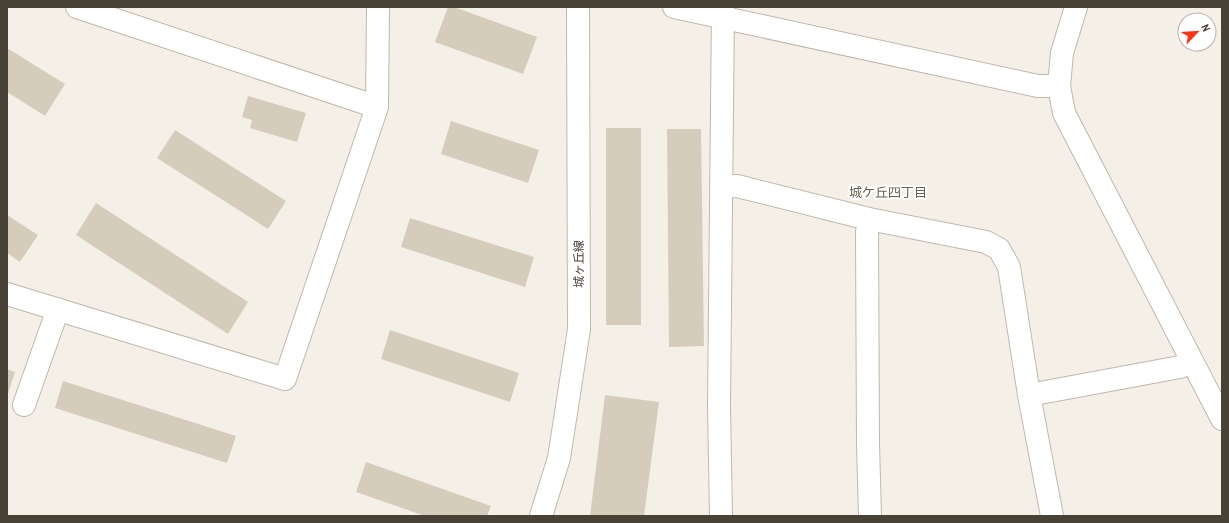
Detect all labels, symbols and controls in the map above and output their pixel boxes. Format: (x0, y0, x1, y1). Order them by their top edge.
north arrow (1177, 12, 1217, 52)
text: N (1198, 22, 1214, 34)
district label: 城ケ丘四丁目 (849, 184, 927, 201)
street label: 城ヶ丘線 (571, 240, 587, 288)

